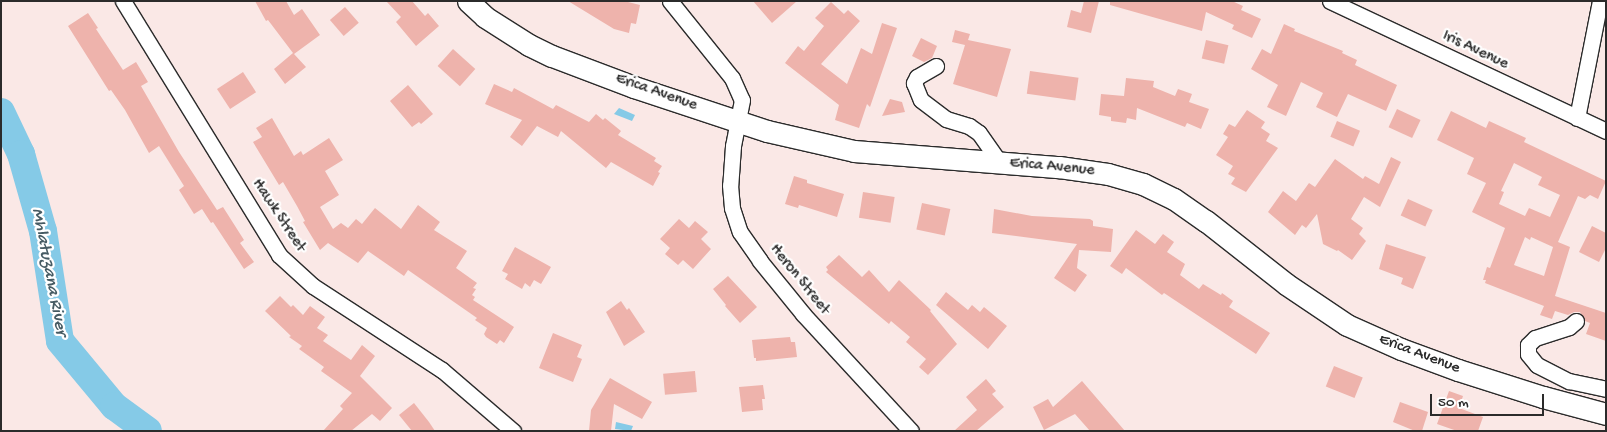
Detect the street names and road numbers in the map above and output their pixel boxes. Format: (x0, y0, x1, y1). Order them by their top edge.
street label: Iris Avenue (1439, 27, 1511, 75)
street label: Erica Avenue (613, 70, 699, 116)
street label: Erica Avenue (1009, 155, 1095, 181)
street label: Hawk Street (247, 176, 309, 256)
street label: Heron Street (765, 241, 833, 319)
street label: Erica Avenue (1376, 331, 1462, 379)

